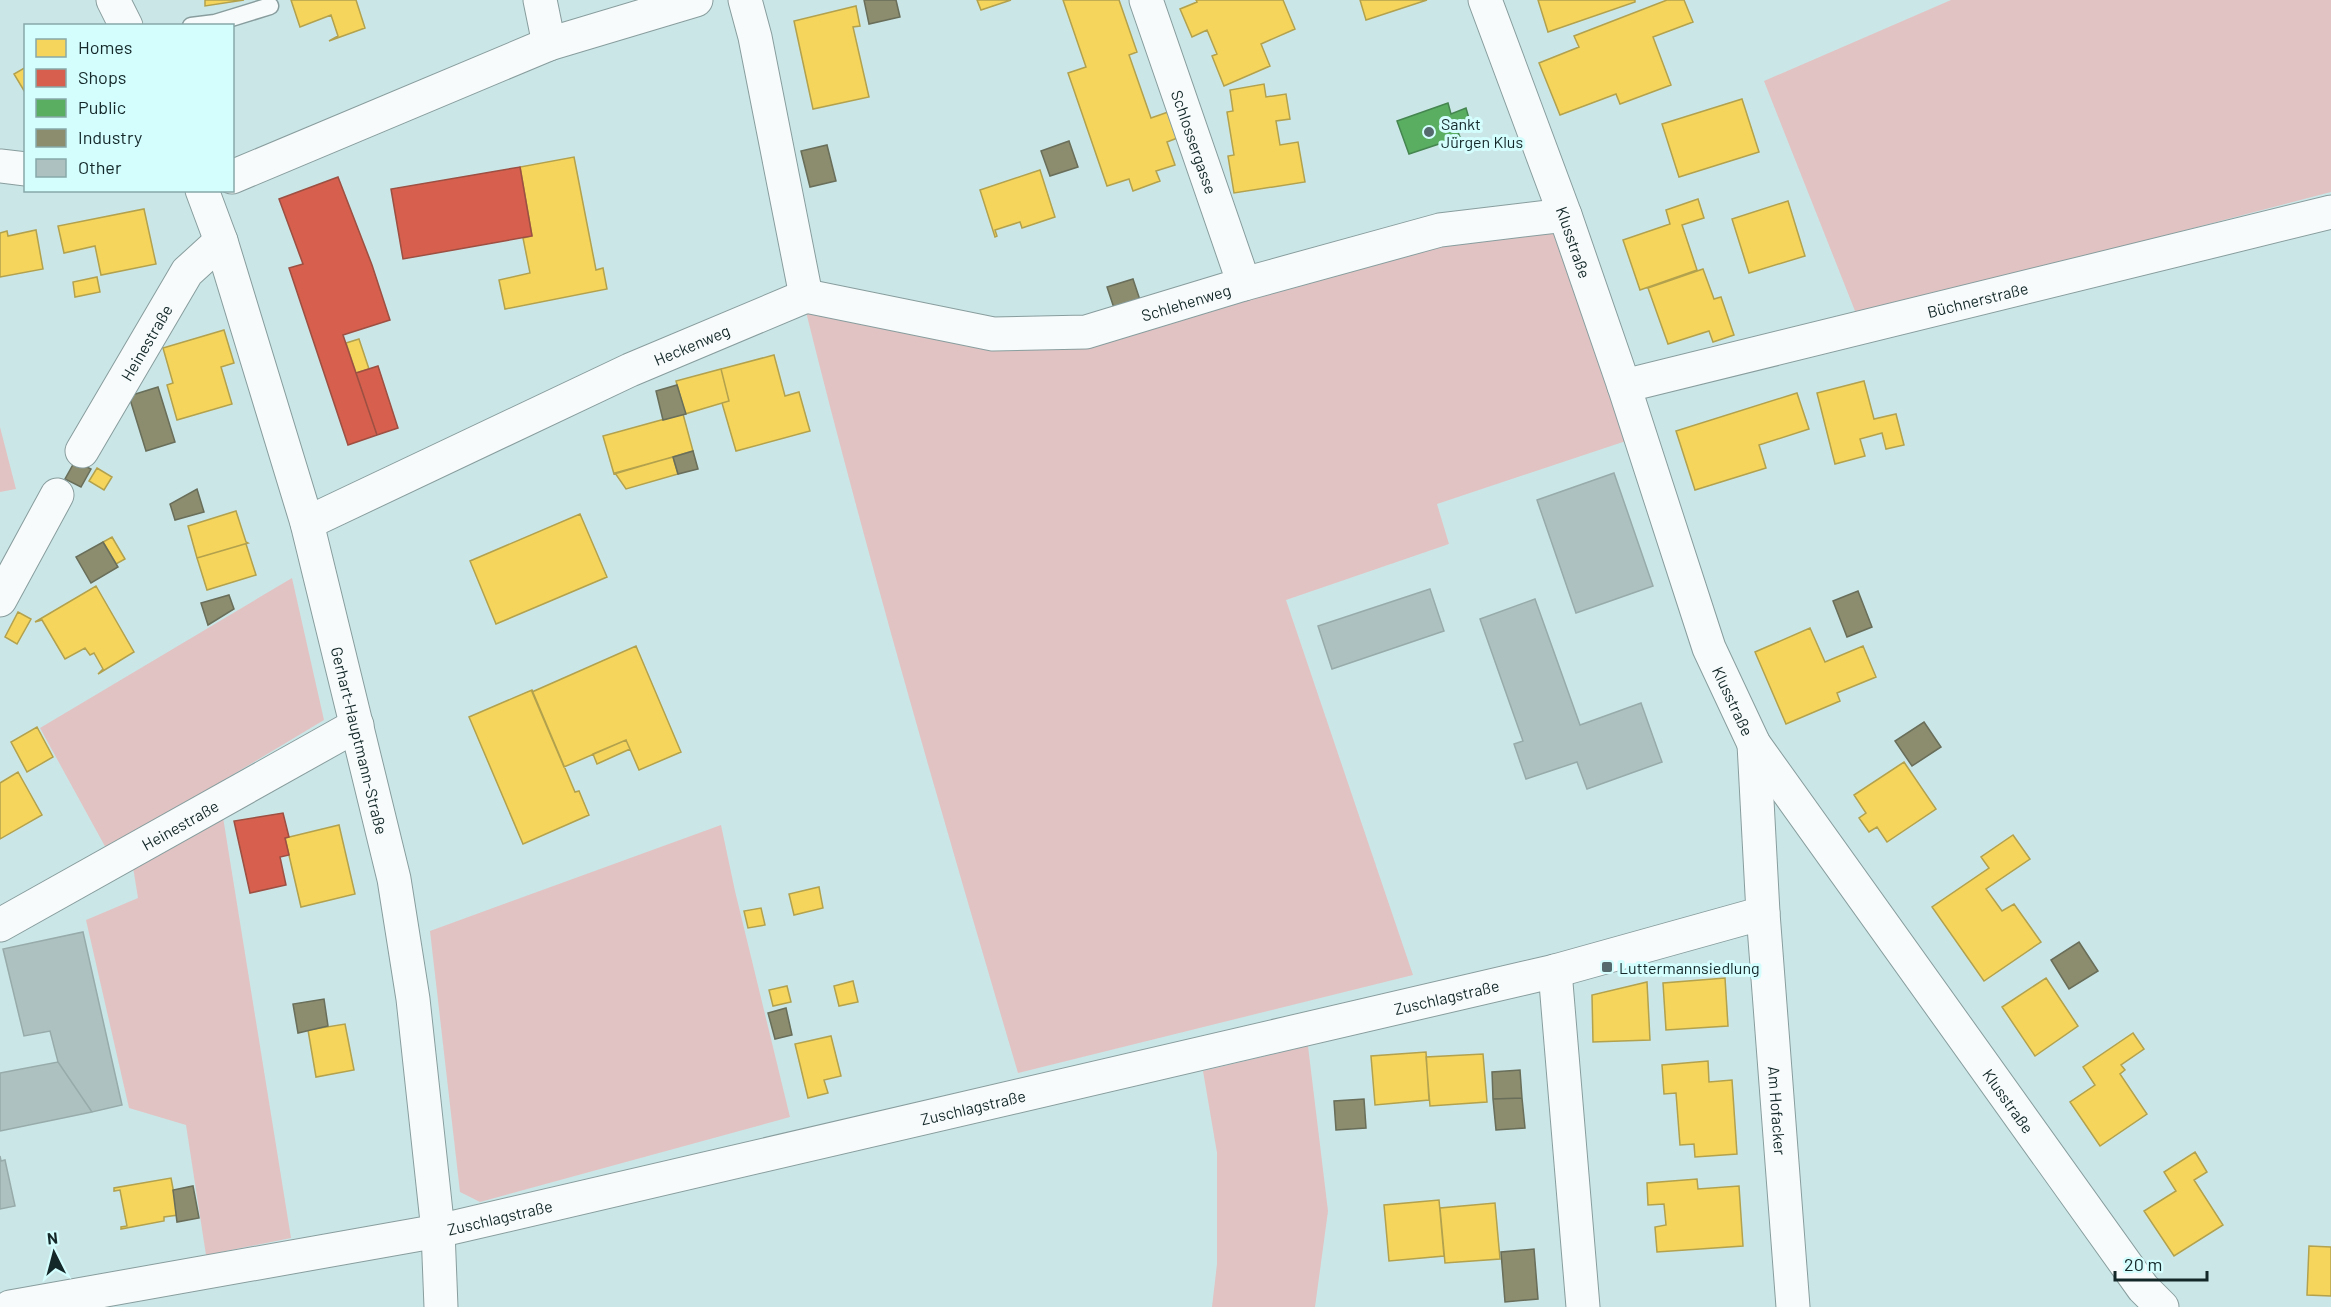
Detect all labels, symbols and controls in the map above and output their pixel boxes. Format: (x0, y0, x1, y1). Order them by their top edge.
legend (24, 24, 234, 192)
text: Homes (78, 36, 132, 58)
text: Shops (78, 66, 127, 88)
street label: Schlossergasse (1168, 87, 1222, 196)
text: Public (78, 96, 126, 118)
place label: Sankt Jürgen Klus (1441, 114, 1523, 151)
marker: Sankt Jürgen Klus (1422, 125, 1436, 139)
text: Industry (78, 126, 142, 148)
text: Other (78, 156, 122, 178)
street label: Klusstraße (1553, 204, 1595, 280)
street label: Büchnerstraße (1925, 277, 2030, 321)
street label: Schlehenweg (1139, 279, 1233, 324)
street label: Heinestraße (116, 301, 175, 384)
street label: Heckenweg (651, 320, 732, 369)
street label: Gerhart-Hauptmann-Straße (328, 645, 392, 836)
street label: Klusstraße (1709, 663, 1758, 739)
street label: Heinestraße (138, 795, 221, 853)
place label: Luttermannsiedlung (1619, 958, 1760, 977)
marker: Luttermannsiedlung (1600, 960, 1614, 974)
street label: Zuschlagstraße (1392, 975, 1501, 1018)
street label: Am Hofacker (1765, 1065, 1791, 1156)
street label: Klusstraße (1980, 1065, 2038, 1136)
street label: Zuschlagstraße (919, 1085, 1027, 1128)
street label: Zuschlagstraße (445, 1195, 554, 1238)
north arrow (24, 1223, 84, 1283)
text: N (46, 1228, 59, 1248)
scale bar (2115, 1244, 2206, 1282)
text: 20 m (2124, 1253, 2162, 1275)

